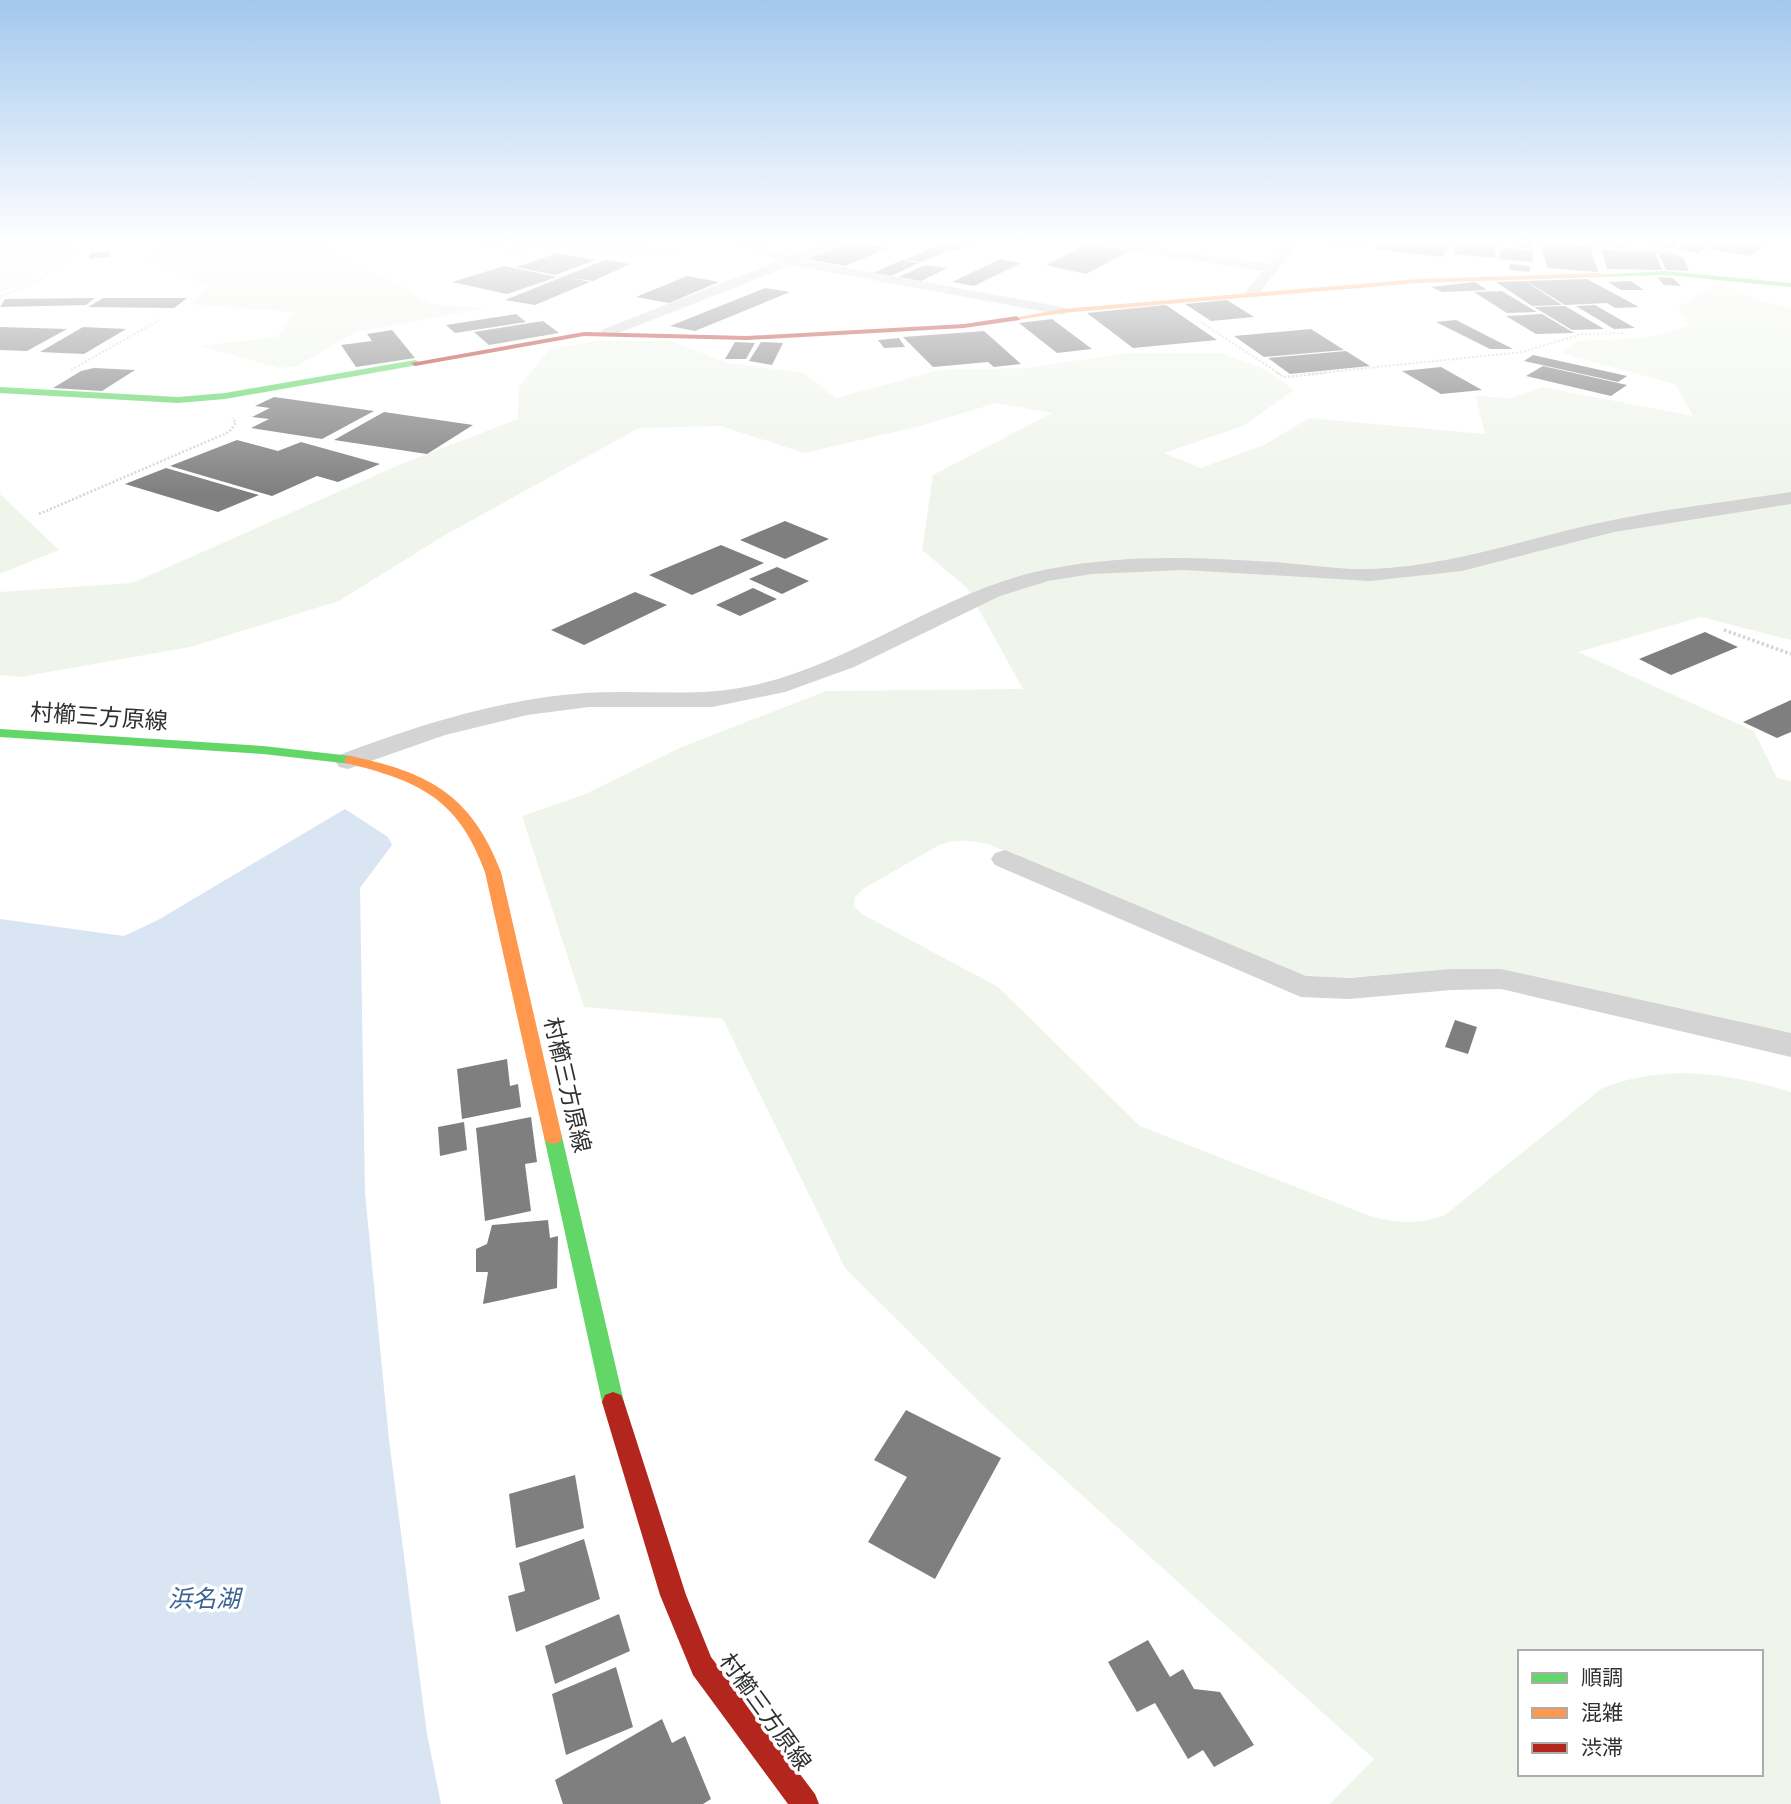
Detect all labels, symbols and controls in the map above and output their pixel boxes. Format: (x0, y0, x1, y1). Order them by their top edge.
street label: 村櫛三方原線 (29, 696, 169, 738)
street label: 村櫛三方原線 (535, 1014, 599, 1156)
water label: 浜名湖 (168, 1582, 244, 1617)
street label: 村櫛三方原線 (711, 1646, 819, 1778)
legend (1518, 1650, 1763, 1776)
text: 順調 (1581, 1663, 1623, 1693)
text: 混雑 (1581, 1698, 1623, 1728)
text: 渋滞 (1581, 1733, 1623, 1763)

